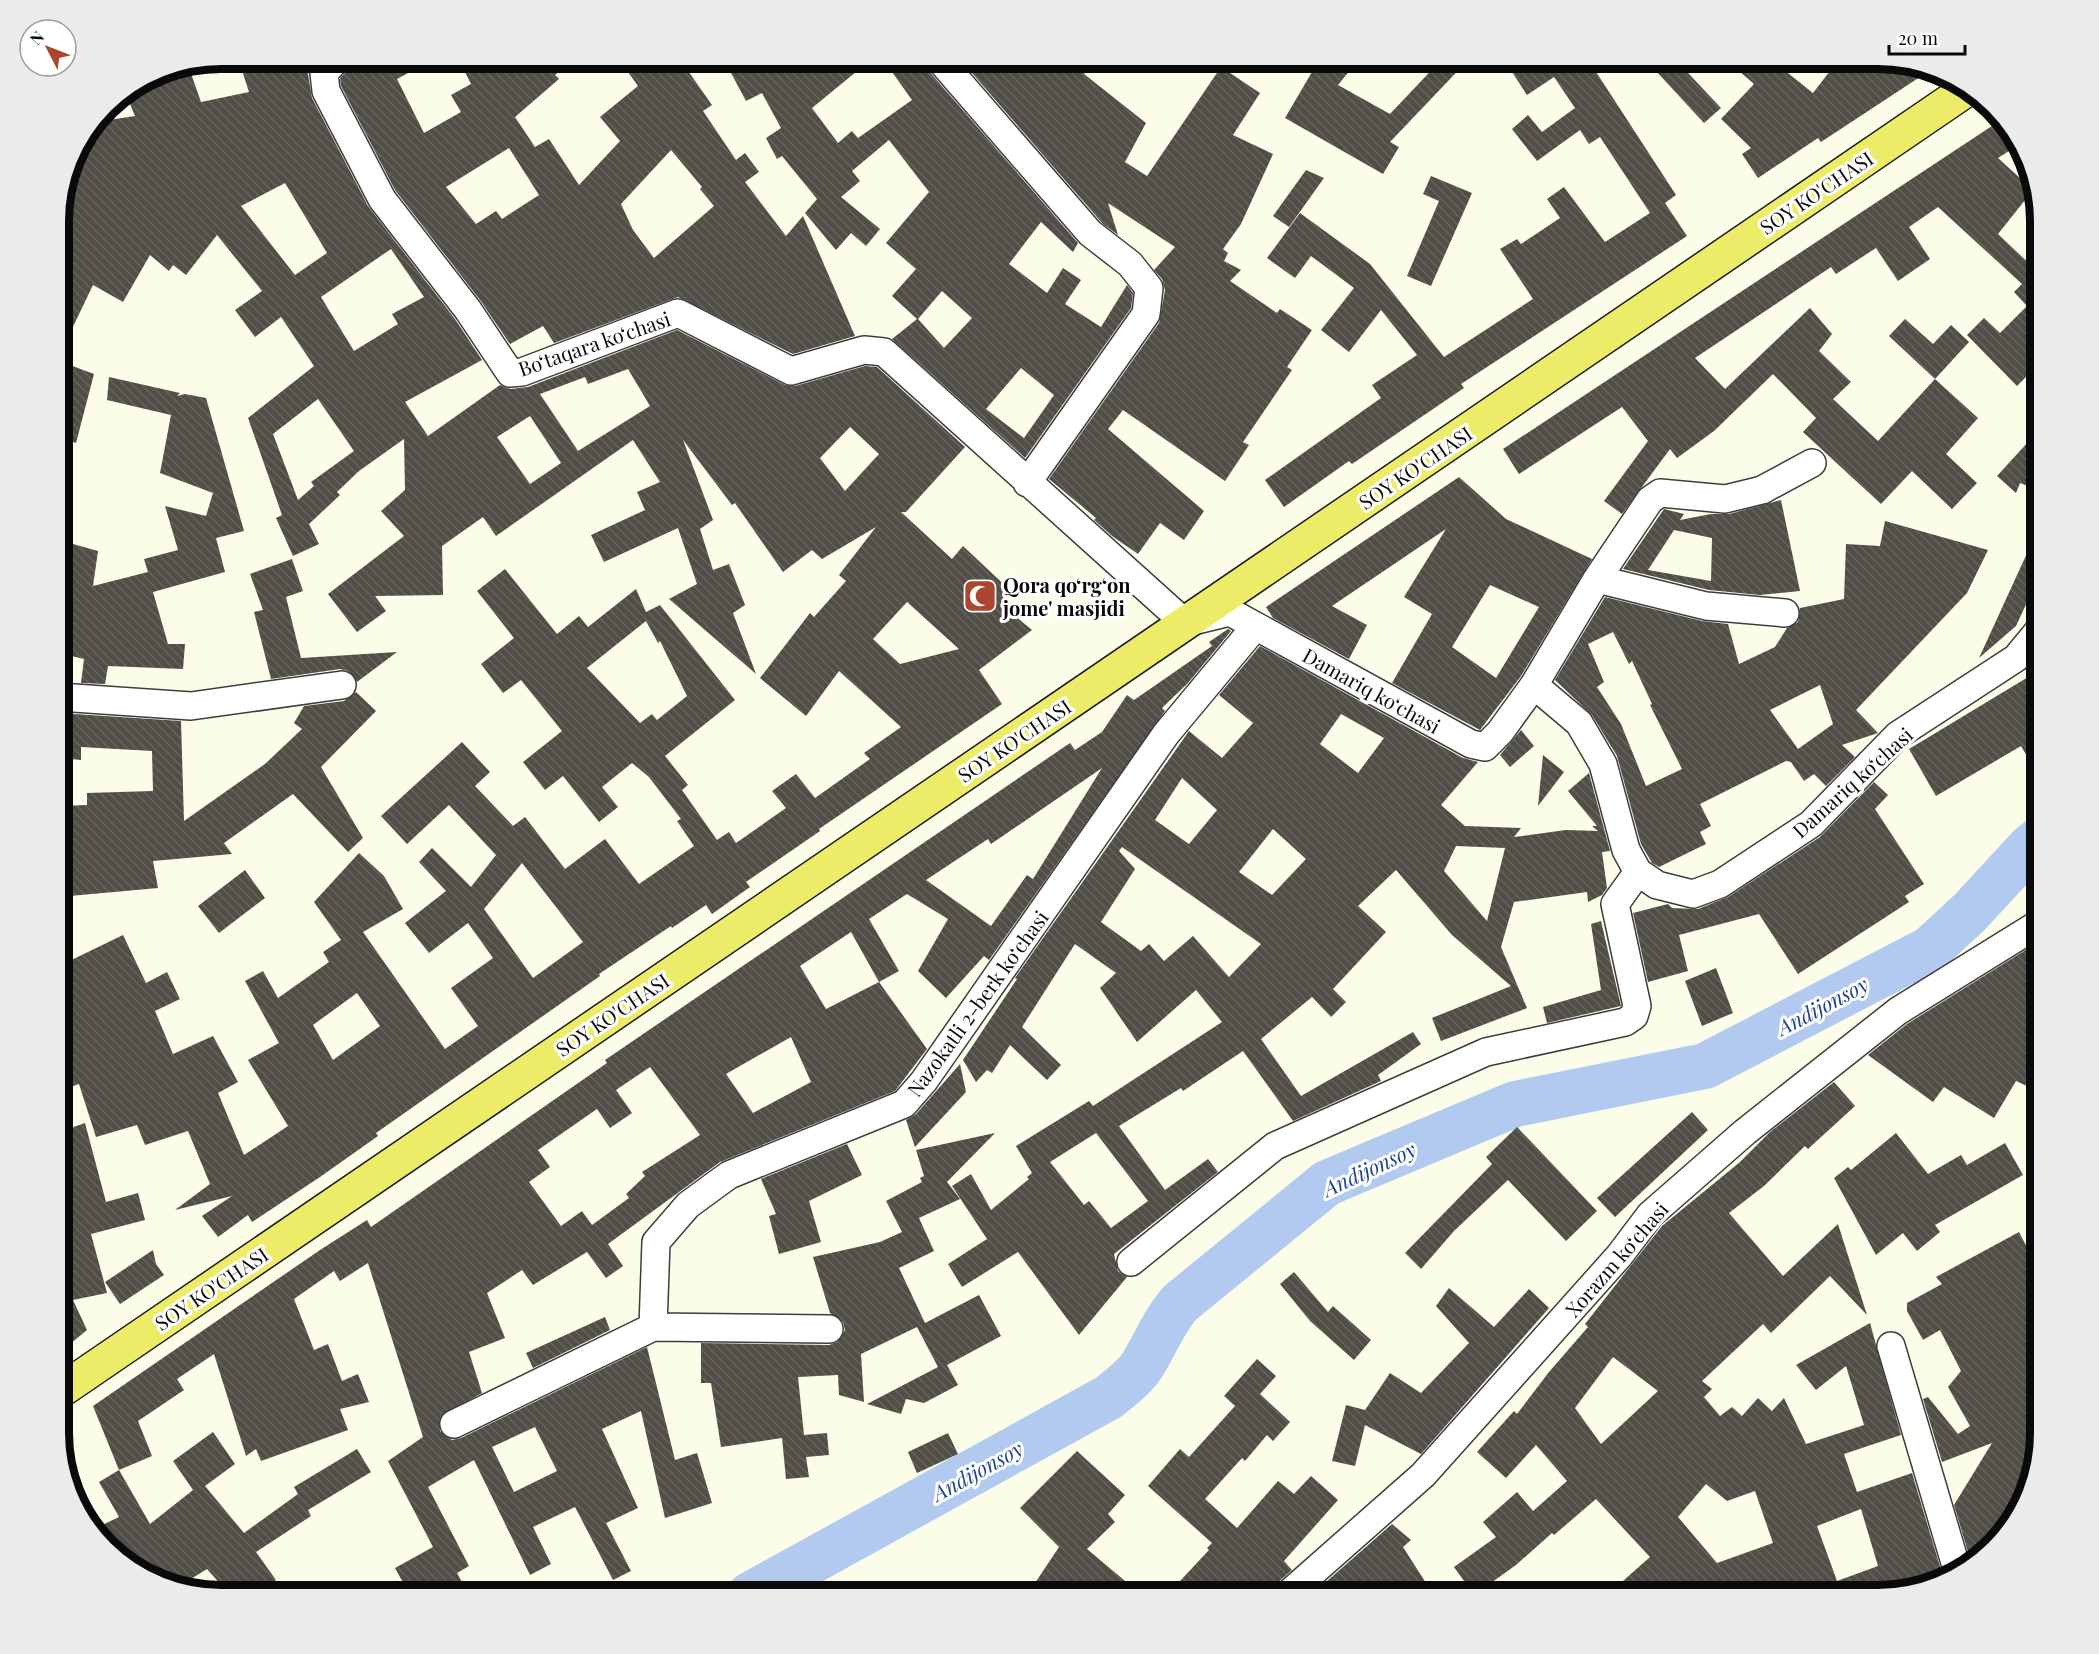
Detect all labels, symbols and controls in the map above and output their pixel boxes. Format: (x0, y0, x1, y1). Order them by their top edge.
north arrow (18, 18, 78, 78)
scale bar (1889, 18, 1966, 56)
text: N (25, 26, 48, 49)
text: 20 m (1898, 26, 1938, 50)
street label: SOY KO'CHASI (1754, 144, 1878, 240)
street label: Boʻtaqara koʻchasi (514, 304, 674, 382)
street label: SOY KO'CHASI (1353, 419, 1477, 515)
place label: Qora qoʻrgʻon jome' masjidi (1002, 571, 1131, 621)
mosque icon: Qora qoʻrgʻon jome' masjidi (962, 578, 998, 614)
street label: Damariq koʻchasi (1298, 641, 1446, 739)
street label: SOY KO'CHASI (952, 692, 1076, 788)
street label: Damariq koʻchasi (1786, 721, 1918, 843)
street label: Nazokatli 2-berk koʻchasi (900, 904, 1054, 1101)
street label: SOY KO'CHASI (550, 966, 674, 1062)
water label: Andijonsoy (1770, 969, 1873, 1042)
water label: Andijonsoy (1316, 1134, 1420, 1203)
street label: Xorazm koʻchasi (1558, 1196, 1674, 1322)
street label: SOY KO'CHASI (149, 1240, 273, 1336)
water label: Andijonsoy (925, 1434, 1027, 1507)

